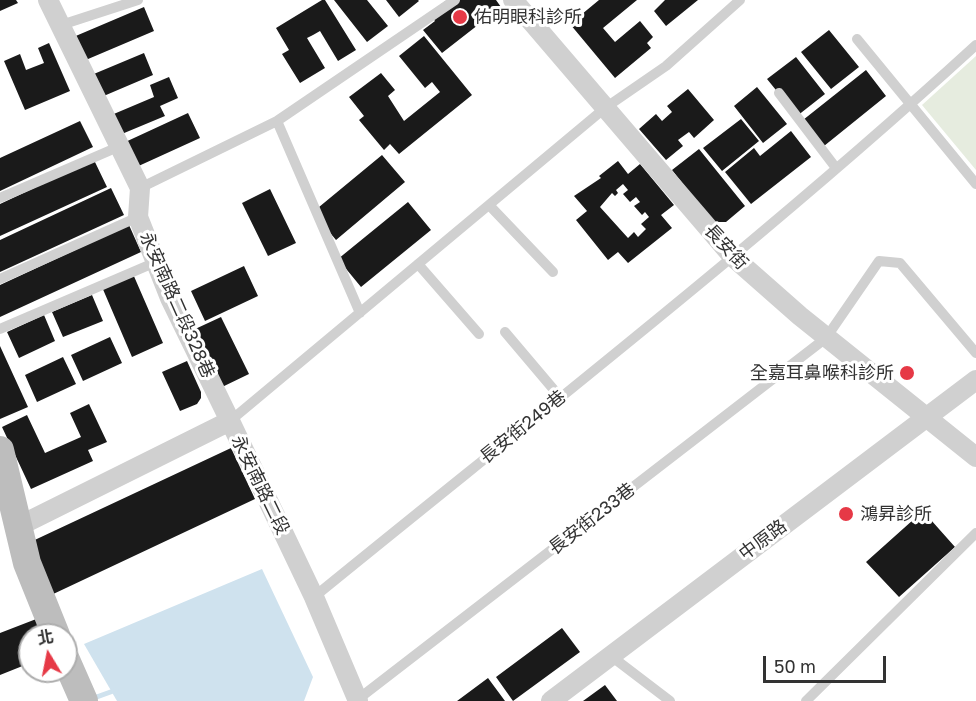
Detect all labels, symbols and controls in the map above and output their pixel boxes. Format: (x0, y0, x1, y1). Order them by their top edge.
place label: 佑明眼科診所 (474, 6, 582, 28)
marker: 佑明眼科診所 (451, 8, 469, 26)
street label: 長安街 (700, 220, 752, 274)
street label: 永安南路二段328巷 (135, 228, 219, 382)
place label: 全嘉耳鼻喉科診所 (750, 362, 894, 384)
marker: 全嘉耳鼻喉科診所 (898, 364, 916, 382)
street label: 長安街249巷 (476, 386, 570, 468)
street label: 永安南路二段 (227, 432, 293, 538)
street label: 長安街233巷 (545, 479, 639, 559)
place label: 鴻昇診所 (860, 503, 932, 525)
marker: 鴻昇診所 (837, 505, 855, 523)
street label: 中原路 (735, 515, 791, 565)
north arrow (18, 623, 78, 683)
text: 北 (36, 626, 55, 648)
scale bar (766, 644, 889, 682)
text: 50 m (774, 655, 816, 677)

